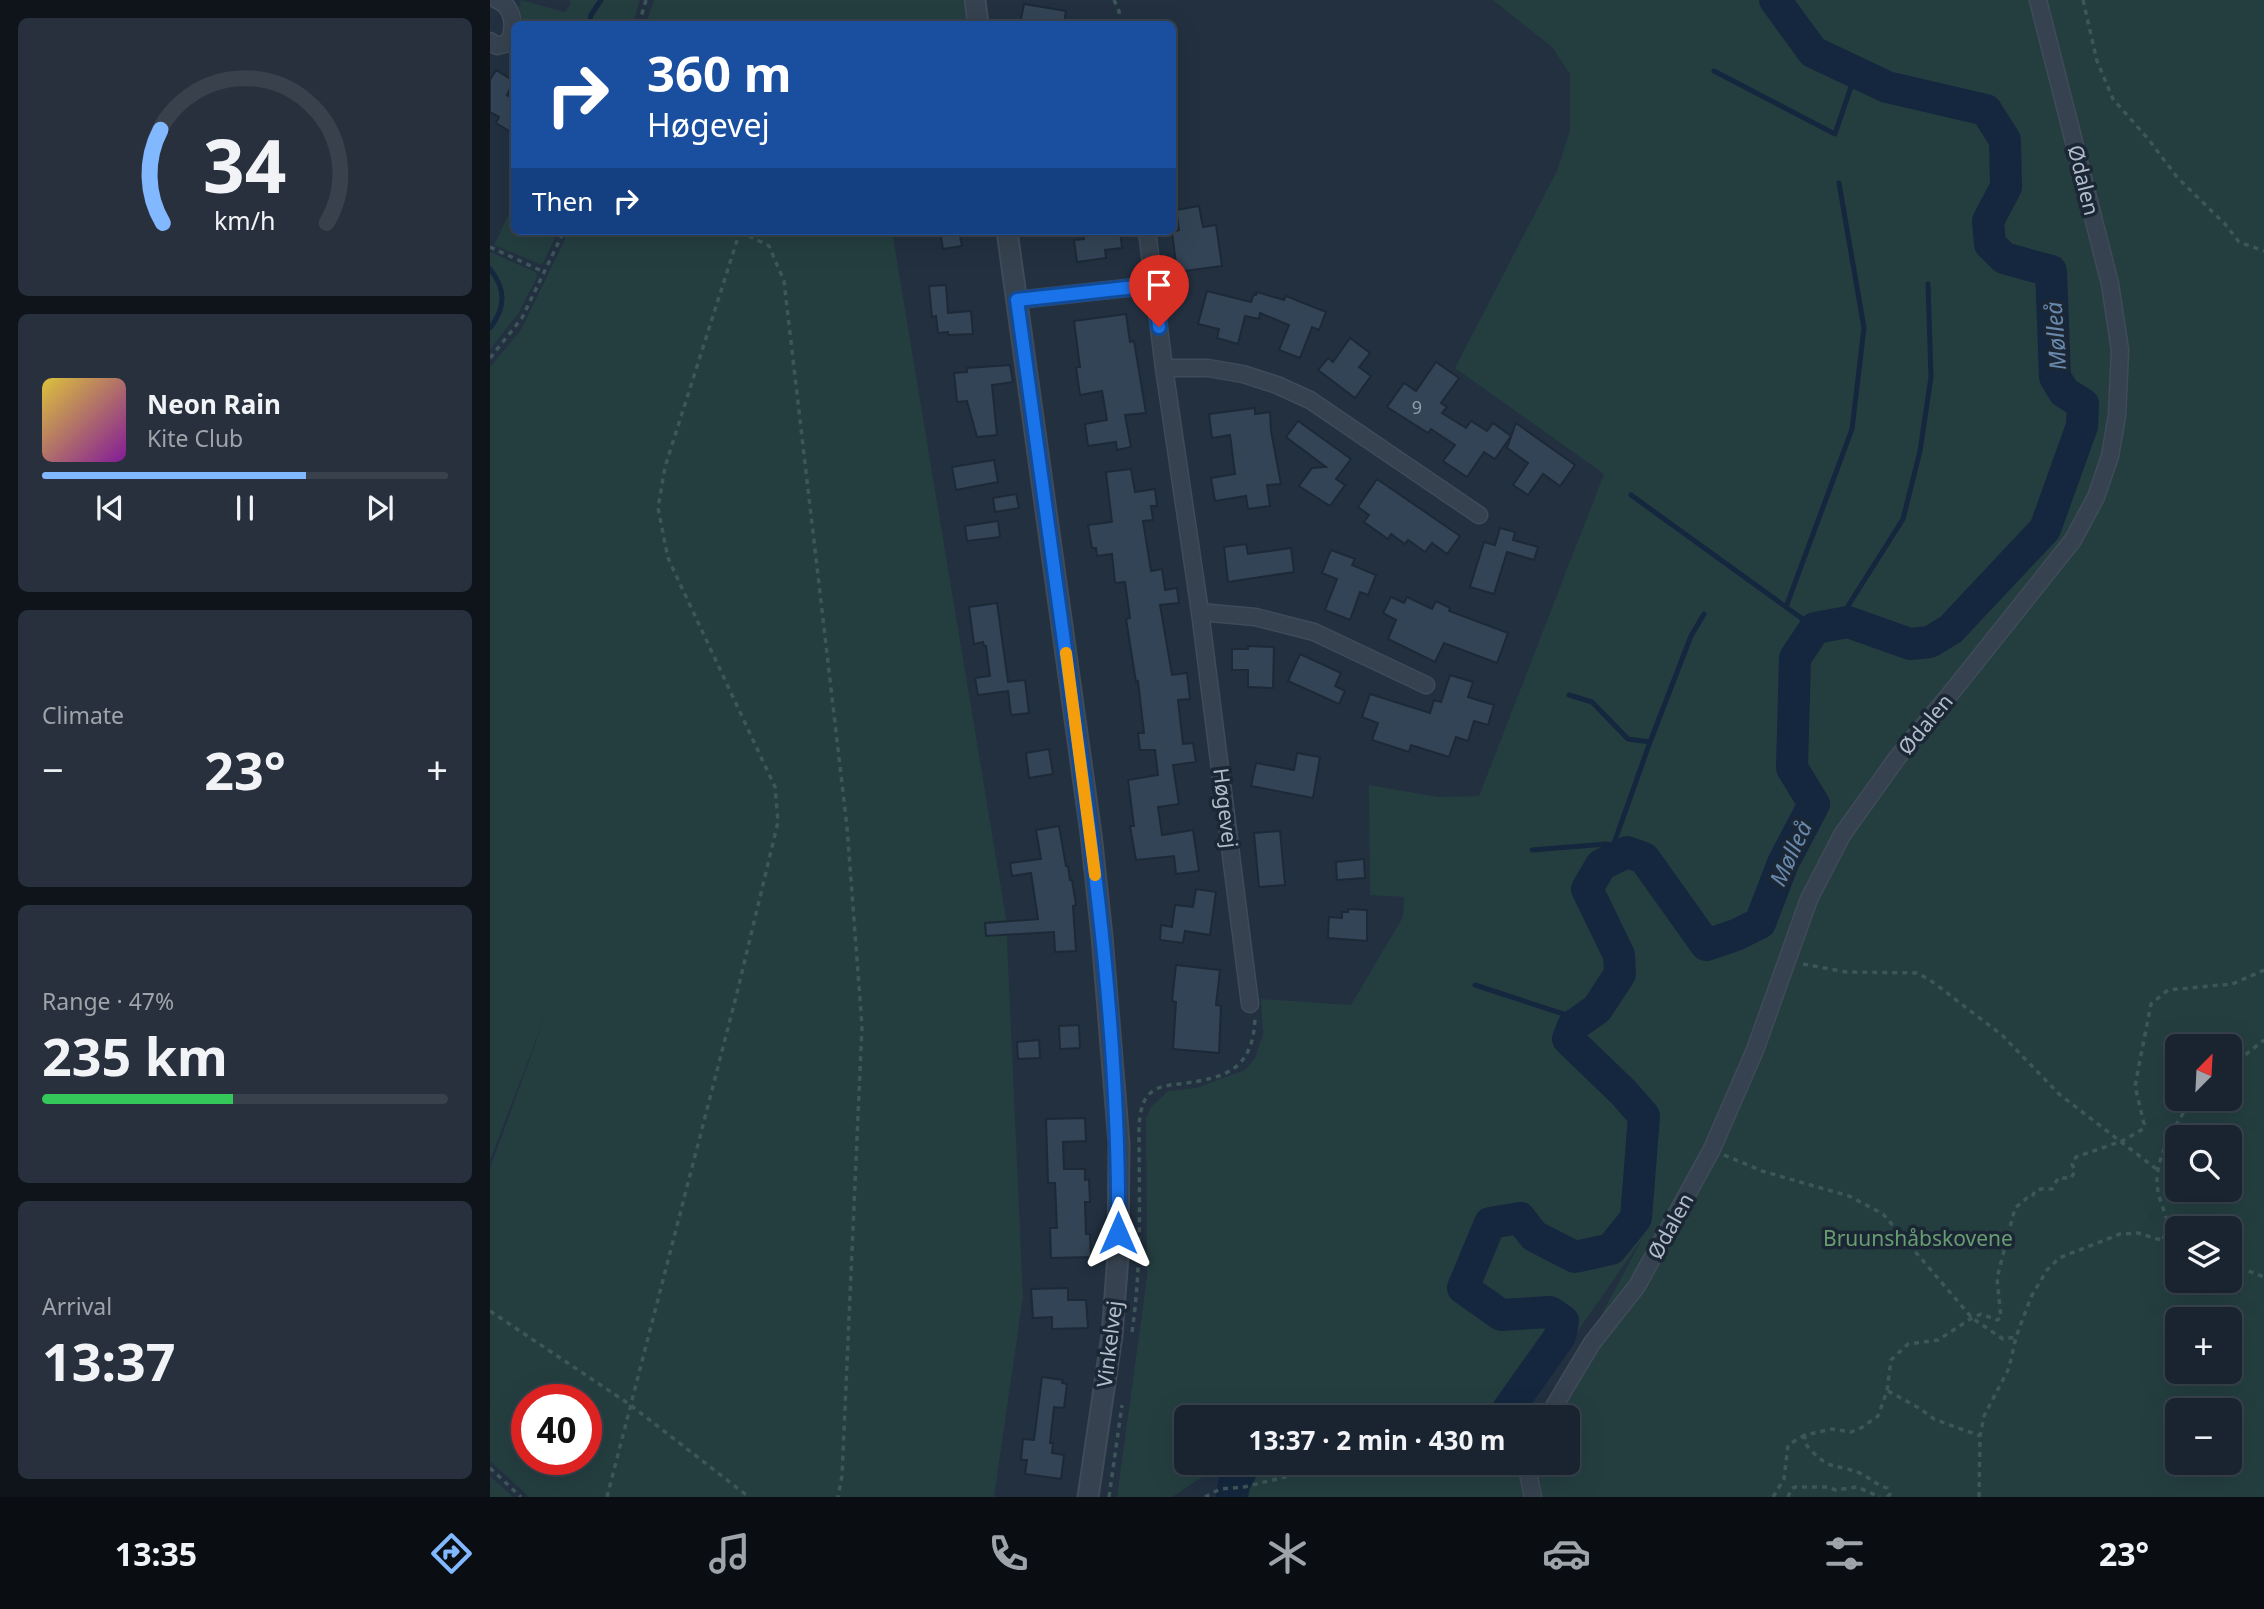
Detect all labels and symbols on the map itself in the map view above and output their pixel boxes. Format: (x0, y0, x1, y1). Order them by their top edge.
street label: Ødalen (2062, 142, 2106, 218)
pin (1129, 255, 1189, 327)
water label: Mølleå (2037, 301, 2073, 371)
house number: 9 (1412, 395, 1422, 419)
street label: Ødalen (1891, 688, 1959, 760)
street label: Høgevej (1207, 766, 1245, 850)
water label: Mølleå (1761, 815, 1819, 891)
north arrow (2165, 1034, 2242, 1111)
street label: Ødalen (1640, 1188, 1700, 1264)
position arrow (1081, 1196, 1155, 1270)
park label: Bruunshåbskovene (1823, 1224, 2013, 1252)
street label: Vinkelvej (1090, 1299, 1128, 1389)
speed limit sign: 40 (511, 1384, 602, 1475)

